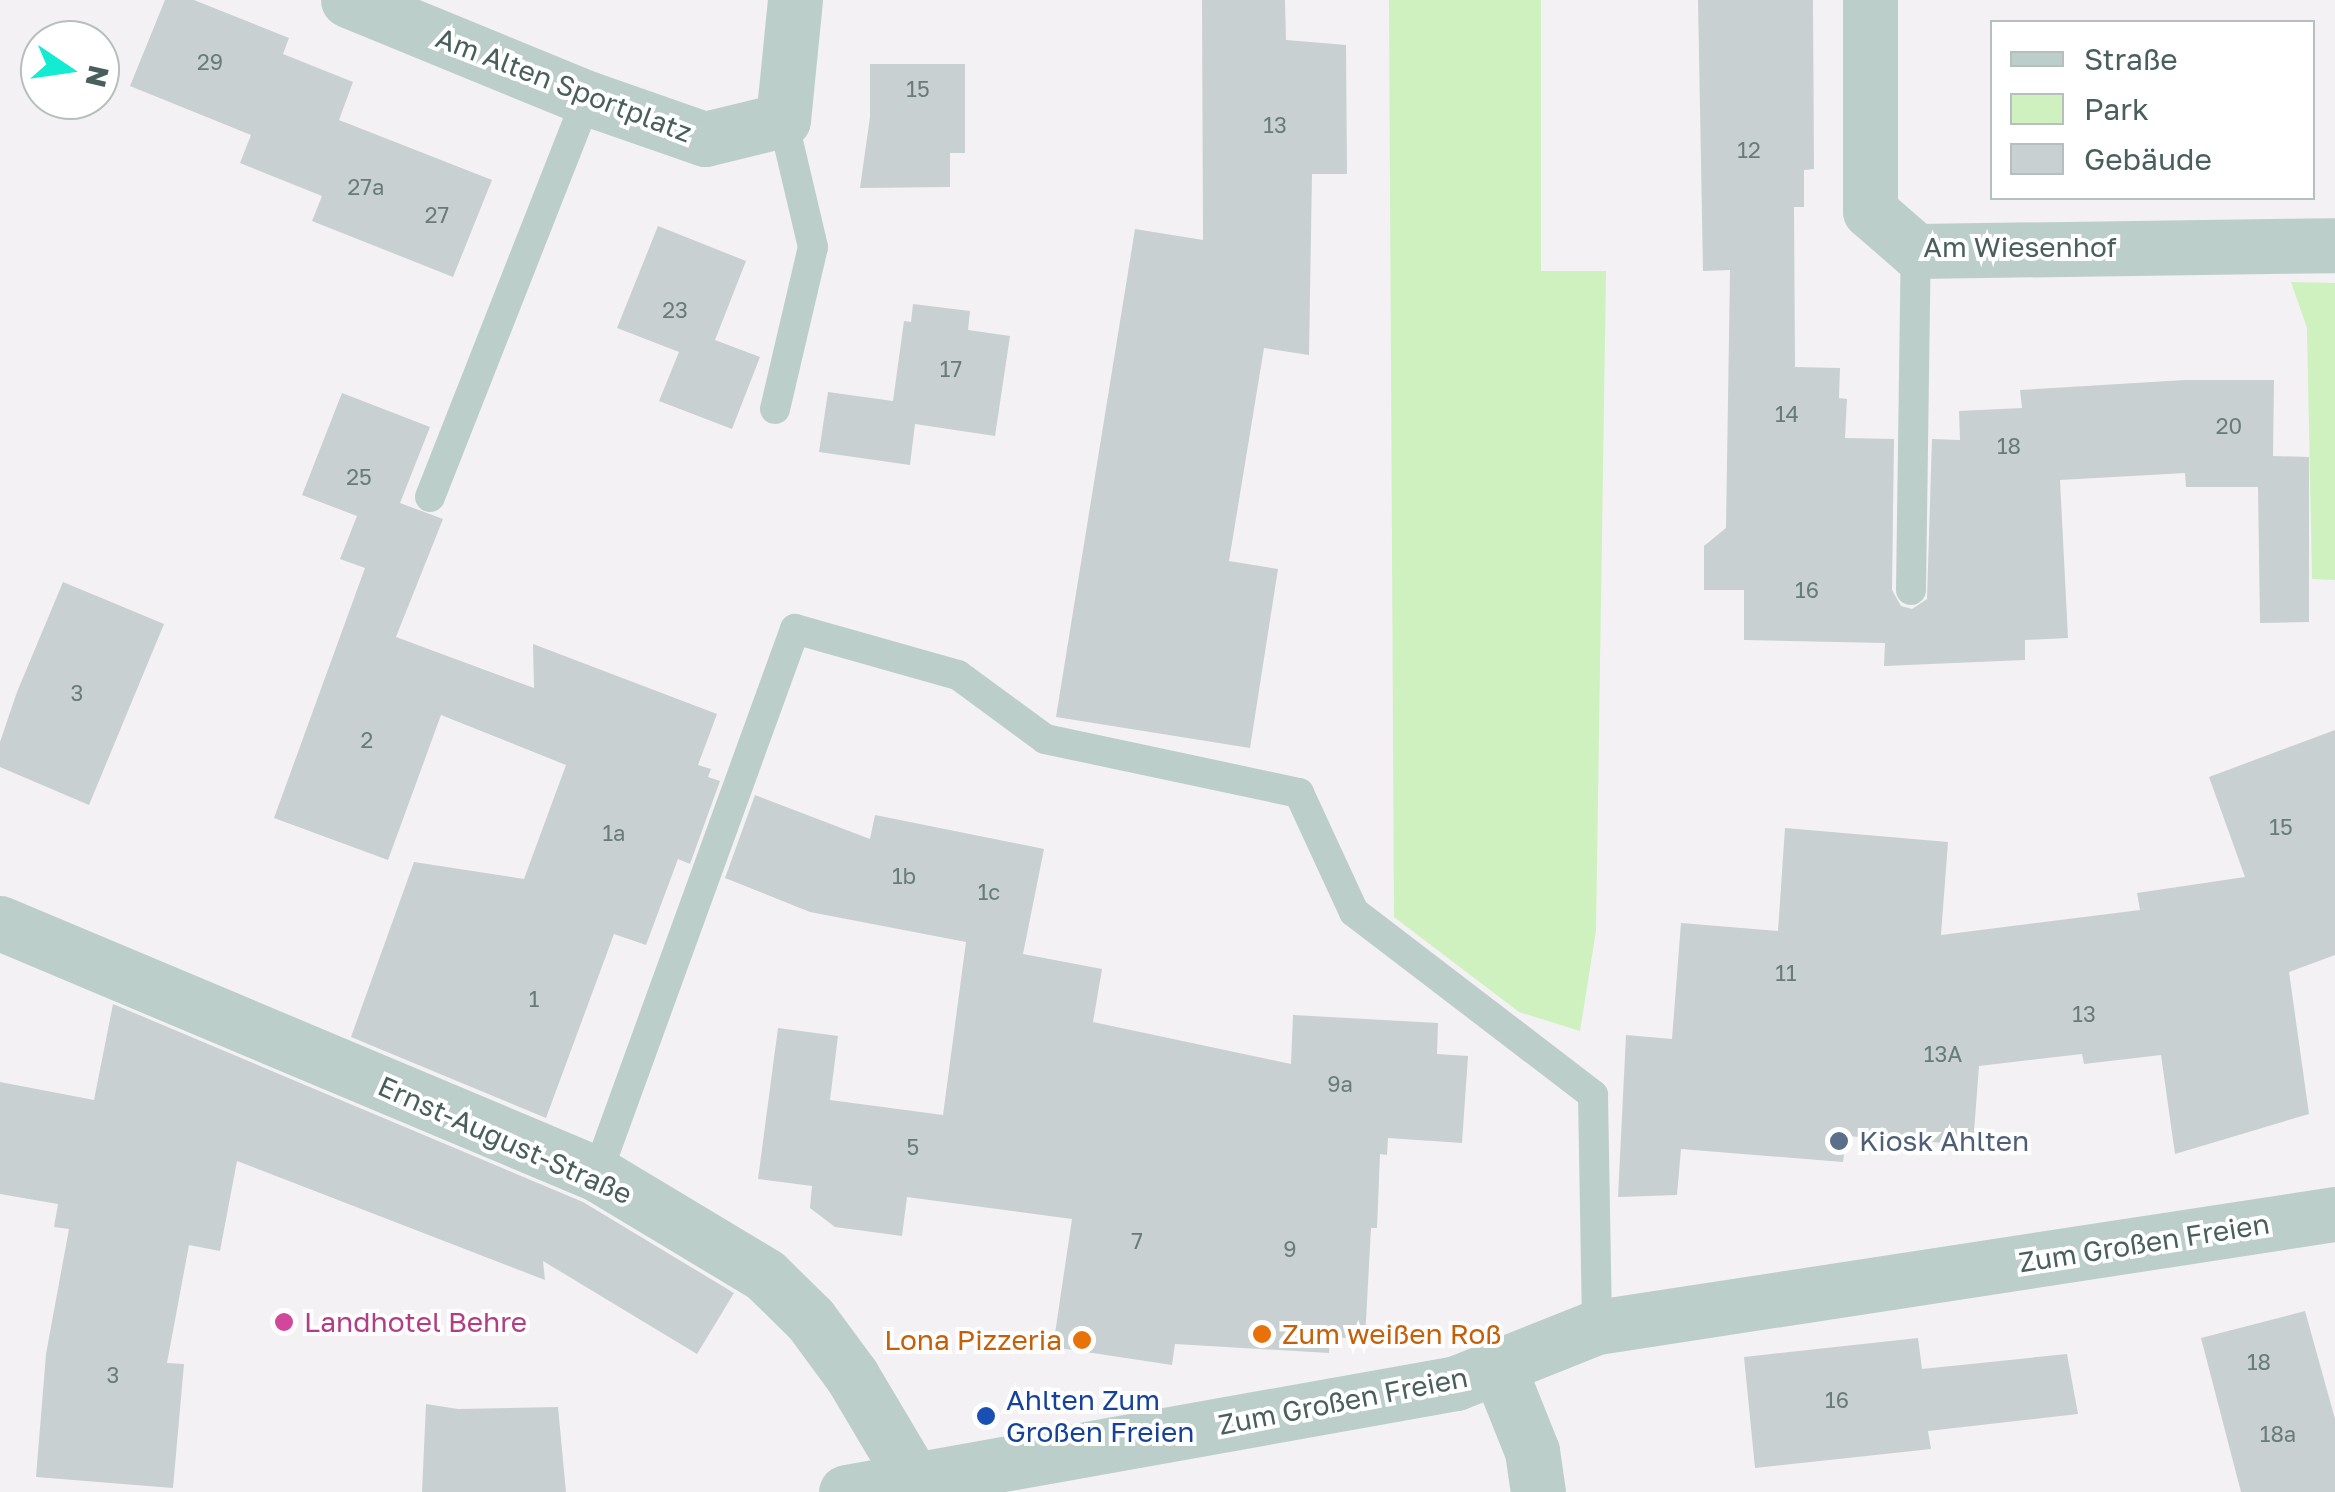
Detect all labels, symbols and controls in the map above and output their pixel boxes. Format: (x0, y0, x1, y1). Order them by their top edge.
north arrow (20, 20, 120, 120)
legend (1990, 20, 2315, 200)
street label: Am Alten Sportplatz (431, 21, 697, 149)
text: Straße (2084, 41, 2178, 77)
house number: 29 (197, 49, 223, 75)
text: N (79, 62, 116, 90)
house number: 15 (906, 76, 930, 102)
text: Park (2084, 91, 2149, 127)
house number: 13 (1263, 112, 1287, 138)
house number: 12 (1737, 137, 1761, 163)
text: Gebäude (2084, 141, 2212, 177)
house number: 27a (348, 174, 384, 200)
house number: 27 (425, 202, 449, 228)
street label: Am Wiesenhof (1923, 230, 2117, 264)
house number: 23 (662, 297, 688, 323)
house number: 17 (940, 356, 962, 382)
house number: 14 (1775, 401, 1799, 427)
house number: 20 (2216, 413, 2242, 439)
house number: 18 (1997, 433, 2021, 459)
house number: 25 (346, 464, 372, 490)
house number: 16 (1795, 577, 1819, 603)
house number: 3 (71, 680, 83, 706)
house number: 2 (361, 727, 373, 753)
house number: 15 (2269, 814, 2293, 840)
house number: 1a (602, 820, 626, 846)
house number: 1b (892, 863, 916, 889)
house number: 1c (978, 879, 1000, 905)
house number: 11 (1775, 960, 1797, 986)
house number: 1 (529, 986, 539, 1012)
house number: 13 (2072, 1001, 2096, 1027)
house number: 13A (1924, 1041, 1962, 1067)
street label: Ernst-August-Straße (373, 1069, 637, 1211)
house number: 9a (1327, 1071, 1353, 1097)
place label: Kiosk Ahlten (1859, 1124, 2029, 1158)
marker: Kiosk Ahlten (1828, 1130, 1850, 1152)
house number: 5 (907, 1134, 919, 1160)
street label: Zum Großen Freien (2016, 1207, 2272, 1279)
house number: 7 (1131, 1228, 1143, 1254)
house number: 9 (1283, 1236, 1297, 1262)
place label: Landhotel Behre (304, 1305, 527, 1339)
marker: Landhotel Behre (273, 1311, 295, 1333)
place label: Zum weißen Roß (1282, 1317, 1502, 1351)
place label: Lona Pizzeria (884, 1323, 1062, 1357)
marker: Zum weißen Roß (1251, 1323, 1273, 1345)
marker: Lona Pizzeria (1071, 1329, 1093, 1351)
house number: 18 (2247, 1349, 2271, 1375)
street label: Zum Großen Freien (1215, 1360, 1471, 1442)
house number: 3 (107, 1362, 119, 1388)
place label: Ahlten Zum Großen Freien (1006, 1383, 1194, 1449)
house number: 16 (1825, 1387, 1849, 1413)
marker: Ahlten Zum Großen Freien (975, 1405, 997, 1427)
house number: 18a (2260, 1421, 2296, 1447)

